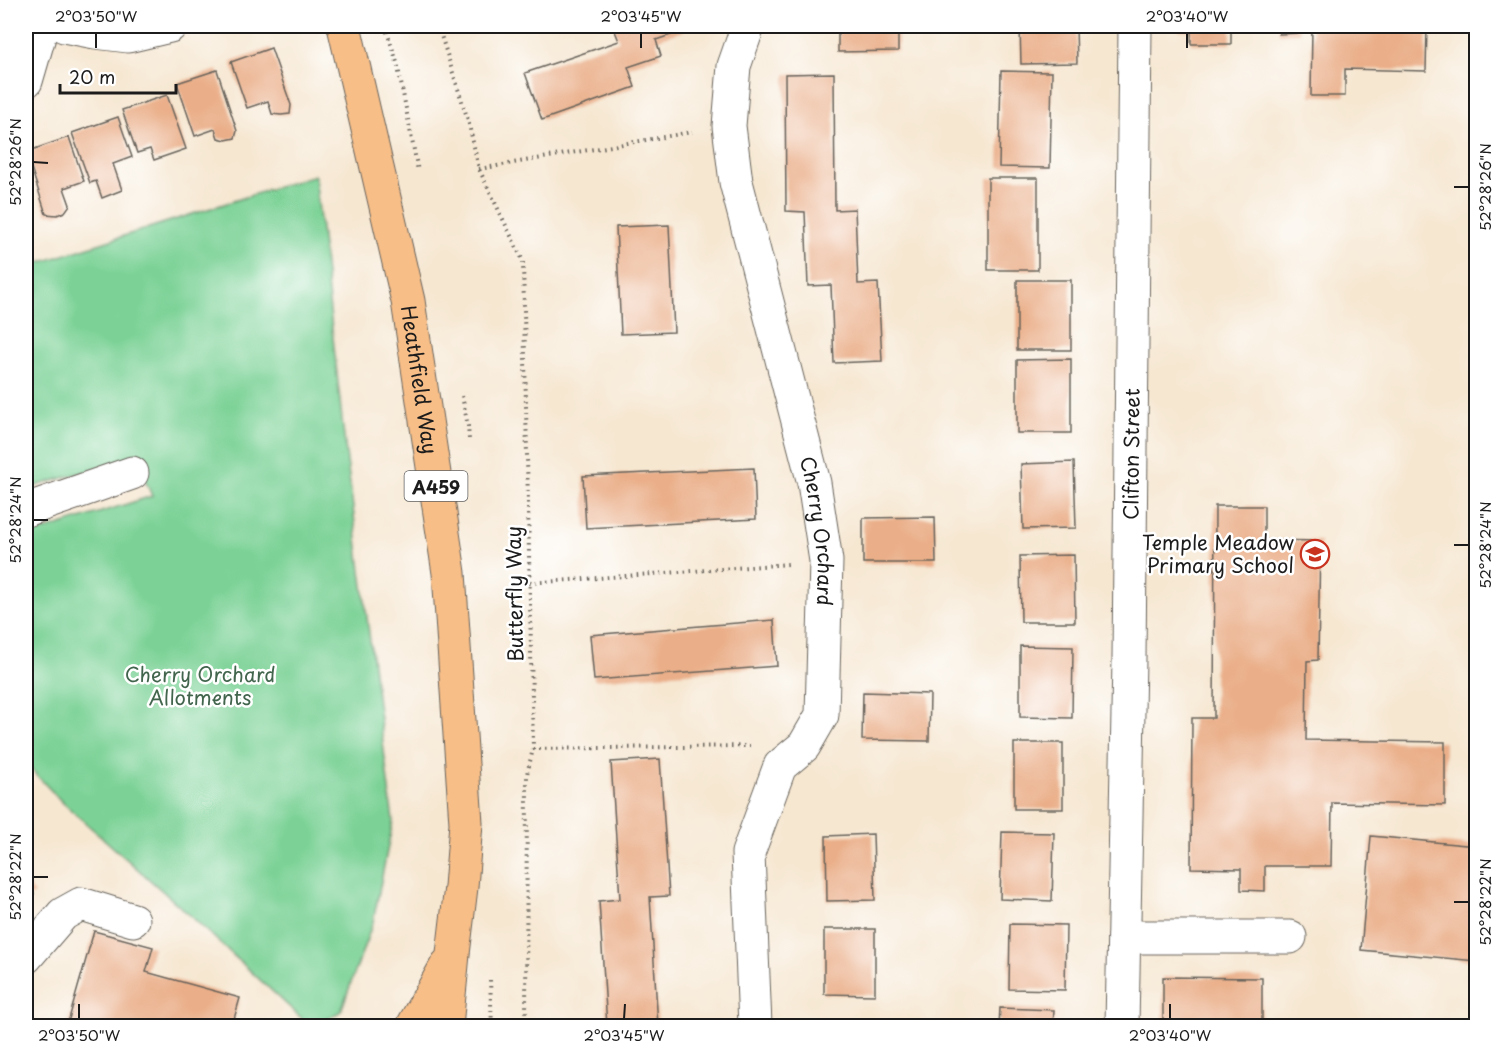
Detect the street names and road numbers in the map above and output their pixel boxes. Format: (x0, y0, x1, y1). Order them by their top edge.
street label: Heathfield Way (394, 303, 446, 456)
street label: Clifton Street (1115, 388, 1147, 520)
street label: Cherry Orchard (793, 453, 841, 606)
road number: A459 (404, 471, 468, 501)
street label: Butterfly Way (498, 526, 530, 662)

